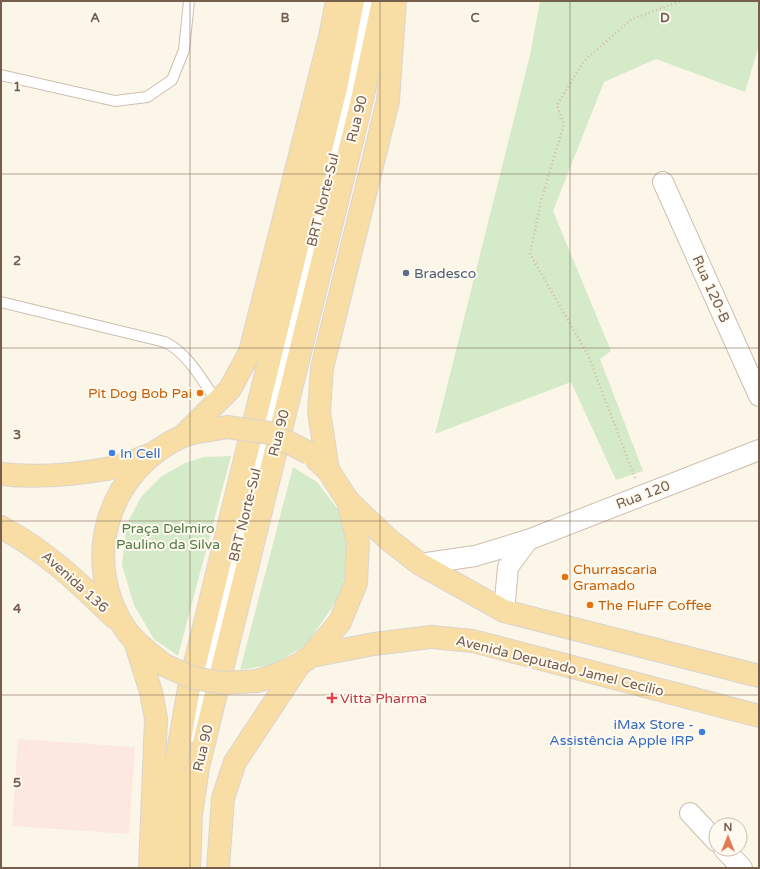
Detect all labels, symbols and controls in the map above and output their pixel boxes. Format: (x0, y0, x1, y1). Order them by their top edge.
text: A (90, 10, 100, 26)
text: B (280, 10, 290, 26)
text: C (470, 10, 480, 26)
text: D (660, 10, 670, 26)
text: 1 (13, 79, 21, 95)
street label: Rua 90 (343, 94, 371, 144)
street label: BRT Norte-Sul (303, 151, 343, 249)
text: 2 (13, 253, 21, 269)
street label: Rua 120-B (689, 253, 733, 325)
place label: Bradesco (414, 265, 476, 282)
marker: Bradesco (401, 268, 411, 278)
place label: Pit Dog Bob Pai (88, 385, 192, 402)
marker: Pit Dog Bob Pai (195, 388, 205, 398)
street label: Rua 90 (265, 408, 293, 458)
text: 3 (13, 427, 21, 443)
place label: In Cell (120, 445, 160, 462)
marker: In Cell (107, 448, 117, 458)
street label: BRT Norte-Sul (225, 466, 265, 564)
street label: Rua 120 (614, 477, 673, 513)
park label: Praça Delmiro Paulino da Silva (116, 520, 220, 553)
street label: Avenida 136 (38, 548, 112, 617)
place label: Churrascaria Gramado (573, 561, 657, 594)
marker: Churrascaria Gramado (560, 572, 570, 582)
place label: The FluFF Coffee (598, 597, 712, 614)
marker: The FluFF Coffee (585, 600, 595, 610)
text: 4 (13, 601, 22, 617)
street label: Avenida Deputado Jamel Cecílio (454, 632, 666, 700)
place label: Vitta Pharma (340, 690, 427, 707)
marker: Vitta Pharma (327, 693, 337, 703)
place label: iMax Store - Assistência Apple IRP (549, 716, 694, 749)
street label: Rua 90 (189, 723, 217, 773)
marker: iMax Store - Assistência Apple IRP (697, 727, 707, 737)
text: 5 (13, 775, 21, 791)
north arrow (708, 817, 748, 857)
text: N (724, 821, 732, 834)

